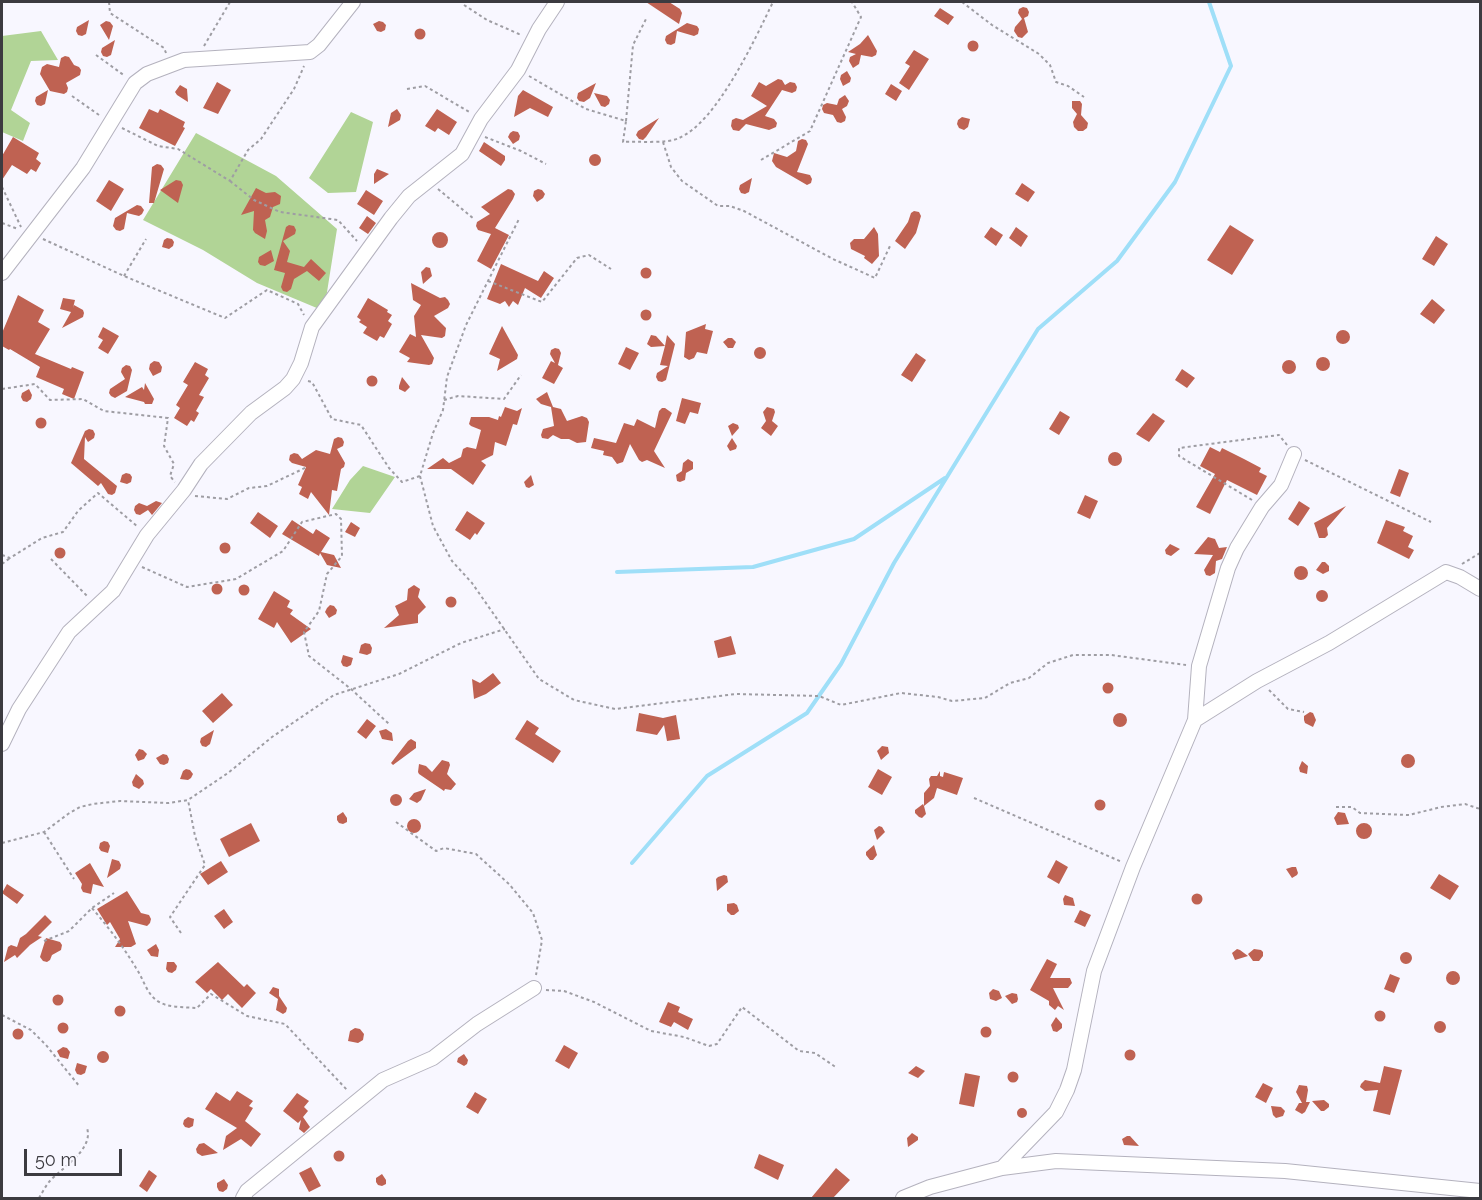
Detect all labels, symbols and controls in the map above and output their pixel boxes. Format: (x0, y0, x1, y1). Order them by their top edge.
scale bar (27, 1137, 124, 1175)
text: 50 m (35, 1149, 77, 1170)

